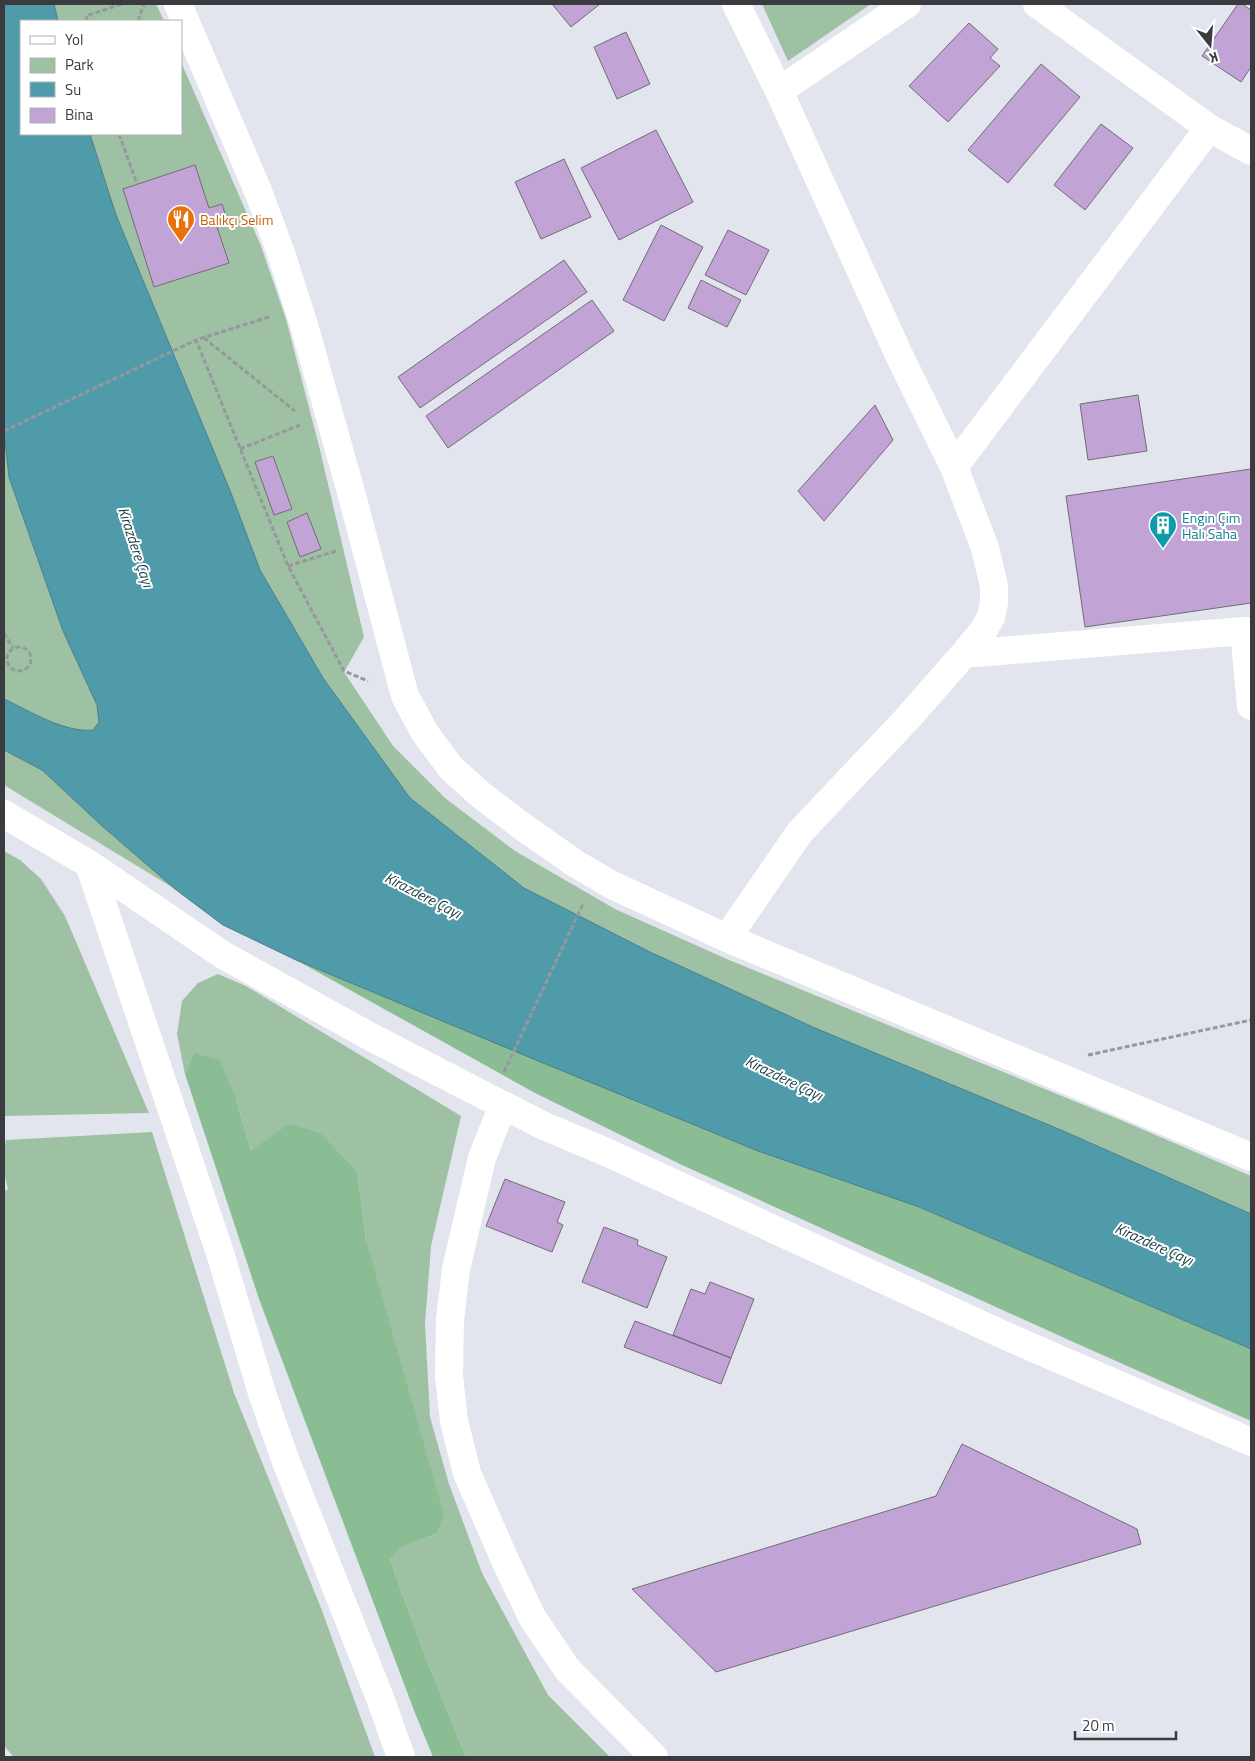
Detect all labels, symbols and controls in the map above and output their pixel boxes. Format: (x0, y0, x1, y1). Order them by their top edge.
legend (20, 20, 182, 135)
north arrow (1185, 20, 1235, 70)
text: Yol (65, 28, 83, 51)
text: K (1206, 47, 1221, 69)
text: Park (65, 53, 94, 76)
text: Su (65, 78, 81, 101)
text: Bina (65, 103, 94, 126)
restaurant icon: Balıkçı Selim (166, 204, 196, 243)
place label: Balıkçı Selim (200, 209, 273, 230)
water label: Kirazdere Çayı (112, 504, 160, 591)
place label: Engin Çim Halı Saha (1182, 507, 1241, 544)
building icon: Engin Çim Halı Saha (1148, 510, 1178, 549)
water label: Kirazdere Çayı (381, 866, 466, 925)
water label: Kirazdere Çayı (742, 1049, 827, 1107)
water label: Kirazdere Çayı (1111, 1217, 1197, 1272)
scale bar (1075, 1708, 1176, 1740)
text: 20 m (1082, 1714, 1115, 1737)

